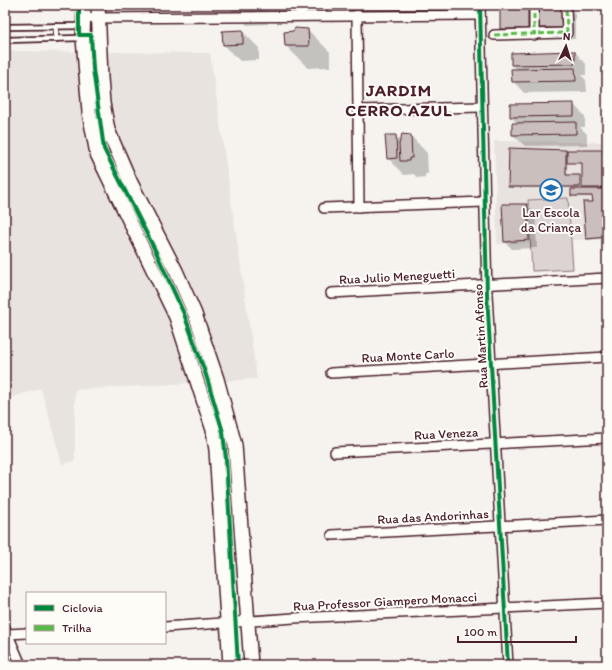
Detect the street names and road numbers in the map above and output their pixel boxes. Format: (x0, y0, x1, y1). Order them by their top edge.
street label: Rua Julio Meneguetti (339, 266, 455, 287)
street label: Rua Martin Afonso (470, 283, 491, 389)
street label: Rua Monte Carlo (361, 346, 455, 365)
street label: Rua Veneza (414, 424, 479, 443)
street label: Rua das Andorinhas (377, 506, 489, 527)
street label: Rua Professor Giampero Monacci (293, 589, 477, 614)

